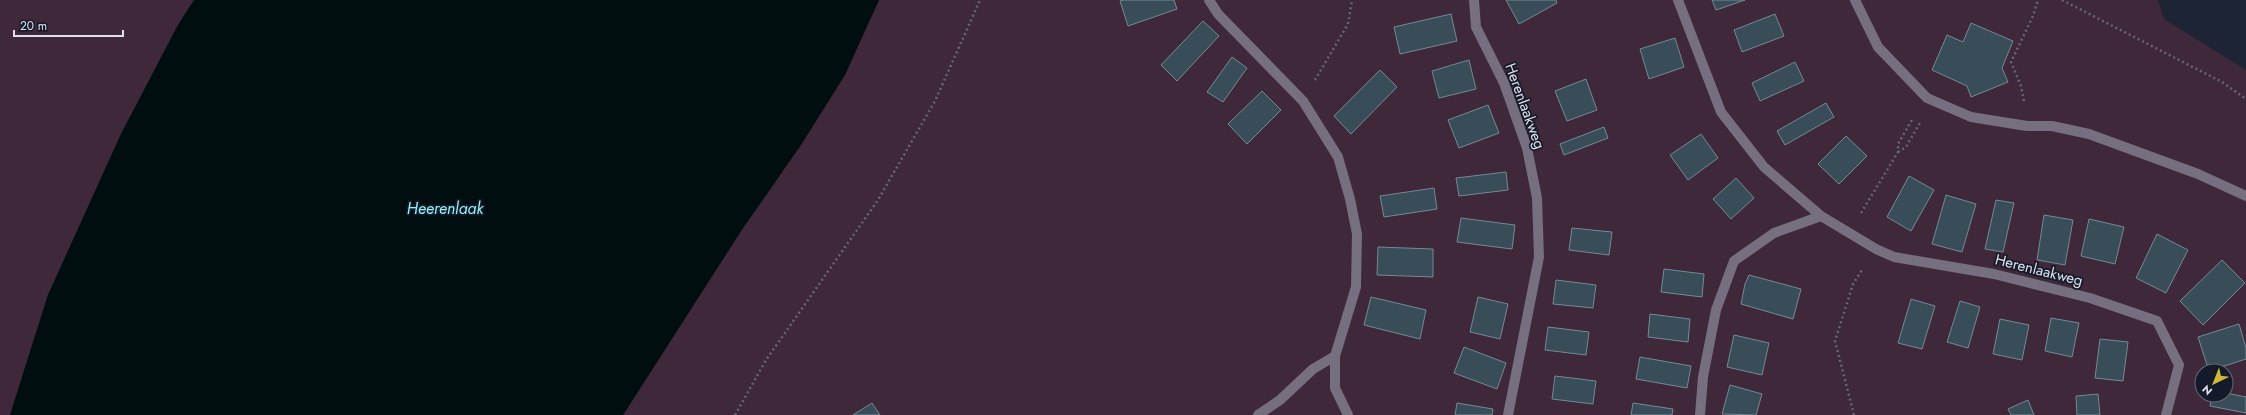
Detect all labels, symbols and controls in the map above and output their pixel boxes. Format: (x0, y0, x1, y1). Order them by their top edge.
scale bar (14, 12, 123, 38)
text: 20 m (20, 17, 47, 35)
street label: Herenlaakweg (1499, 60, 1551, 152)
water label: Heerenlaak (407, 197, 484, 220)
street label: Herenlaakweg (1993, 248, 2085, 292)
north arrow (2194, 363, 2234, 403)
text: N (2199, 381, 2216, 399)

